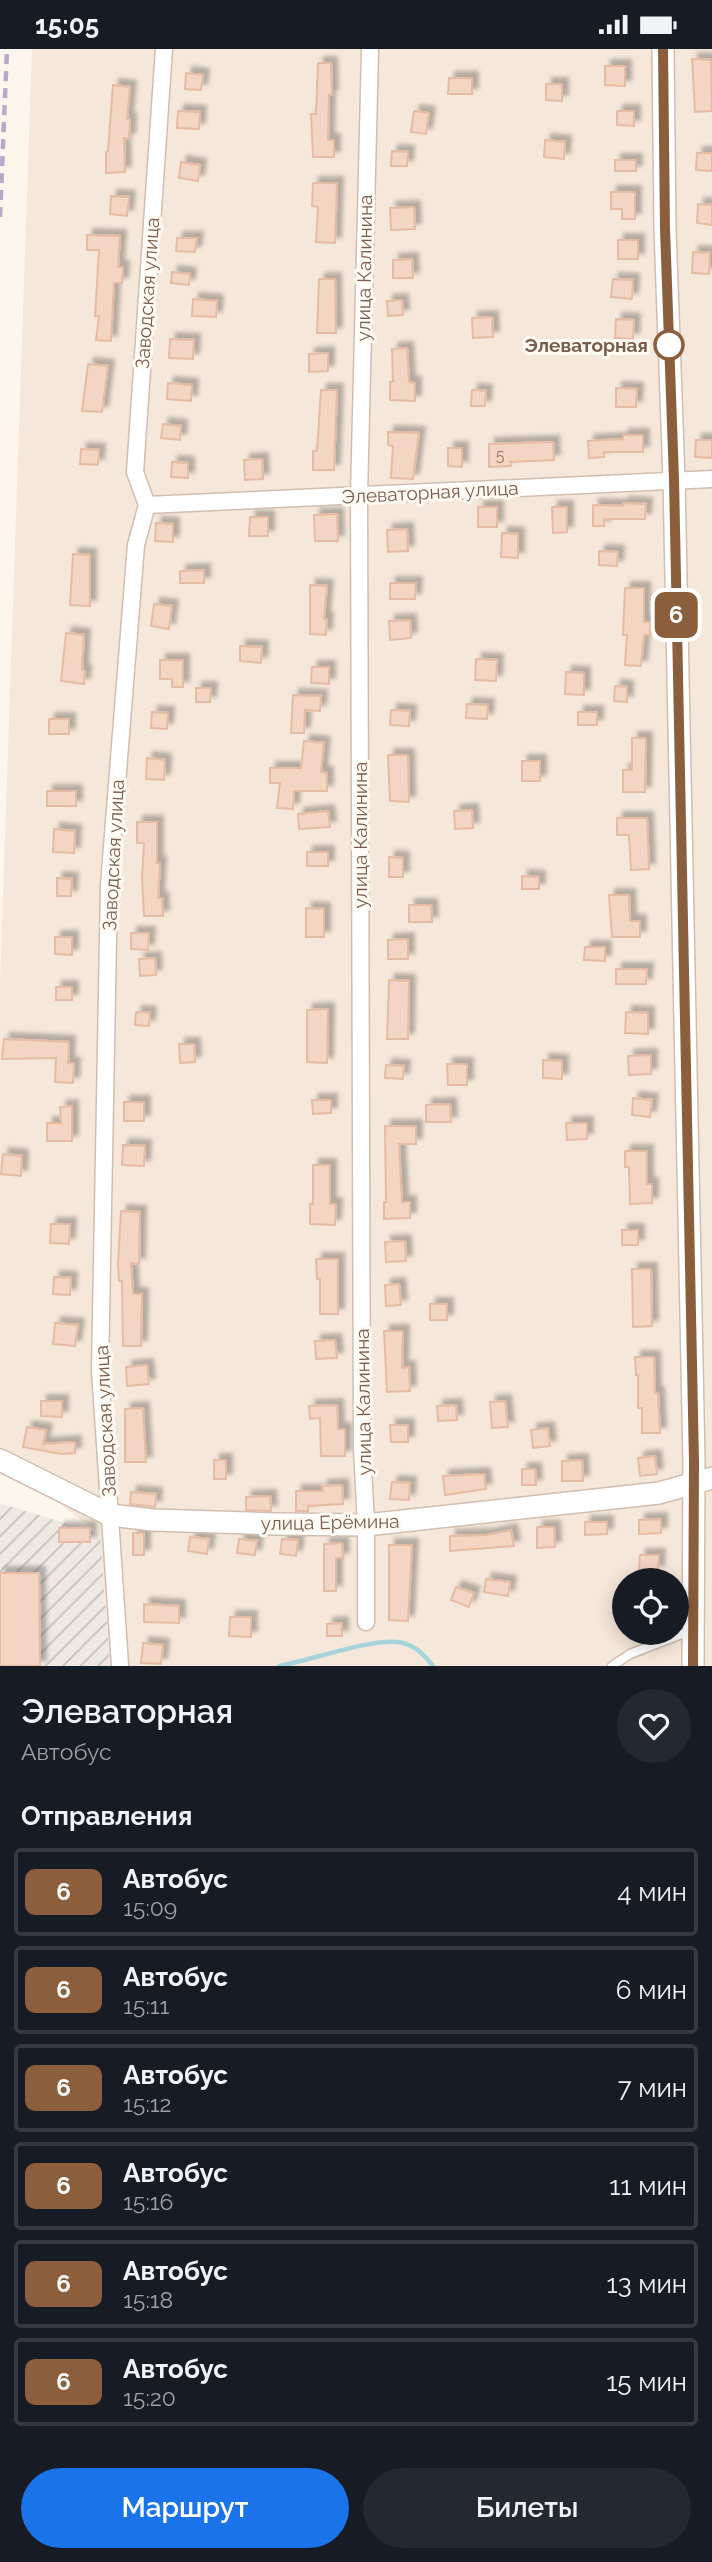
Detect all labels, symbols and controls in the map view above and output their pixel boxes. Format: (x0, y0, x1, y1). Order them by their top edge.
text: 15:05 (35, 10, 99, 40)
street label: улица Калинина (352, 194, 376, 342)
street label: Заводская улица (131, 217, 163, 369)
marker: Элеваторная (654, 330, 684, 360)
place label: Элеваторная (524, 334, 648, 356)
house number: 5 (496, 446, 505, 465)
street label: Элеваторная улица (341, 476, 519, 508)
line badge: 6 (653, 592, 699, 638)
text: 6 (669, 600, 683, 629)
street label: улица Калинина (349, 762, 371, 908)
street label: Заводская улица (98, 779, 128, 931)
street label: улица Калинина (351, 1328, 375, 1476)
street label: Заводская улица (90, 1345, 120, 1497)
street label: улица Ерёмина (260, 1510, 400, 1534)
map controls (612, 1568, 689, 1645)
button: locate (612, 1568, 689, 1645)
button: heart (617, 1689, 691, 1763)
text: Элеваторная (21, 1692, 233, 1731)
text: Автобус (21, 1738, 112, 1765)
text: Отправления (21, 1801, 192, 1831)
text: Автобус (123, 1864, 228, 1894)
text: 6 (56, 1877, 71, 1906)
text: 4 мин (617, 1877, 687, 1907)
text: 15:09 (123, 1894, 177, 1921)
text: Автобус (123, 1962, 228, 1992)
text: 6 (56, 1975, 71, 2004)
text: 6 мин (616, 1975, 687, 2005)
text: 15:11 (123, 1992, 169, 2019)
text: Автобус (123, 2060, 228, 2090)
text: 6 (56, 2073, 71, 2102)
text: 7 мин (618, 2073, 687, 2103)
text: 15:12 (123, 2090, 172, 2117)
text: Автобус (123, 2158, 228, 2188)
text: 6 (56, 2171, 71, 2200)
text: 11 мин (609, 2171, 687, 2201)
text: 15:16 (123, 2188, 173, 2215)
text: Автобус (123, 2256, 228, 2286)
text: 6 (56, 2269, 71, 2298)
text: 13 мин (607, 2269, 687, 2299)
text: 15:18 (123, 2286, 173, 2313)
text: Автобус (123, 2354, 228, 2384)
text: 6 (56, 2367, 71, 2396)
text: 15 мин (606, 2367, 687, 2397)
text: 15:20 (123, 2384, 176, 2411)
button: Маршрут (21, 2468, 349, 2548)
button: Билеты (363, 2468, 691, 2548)

